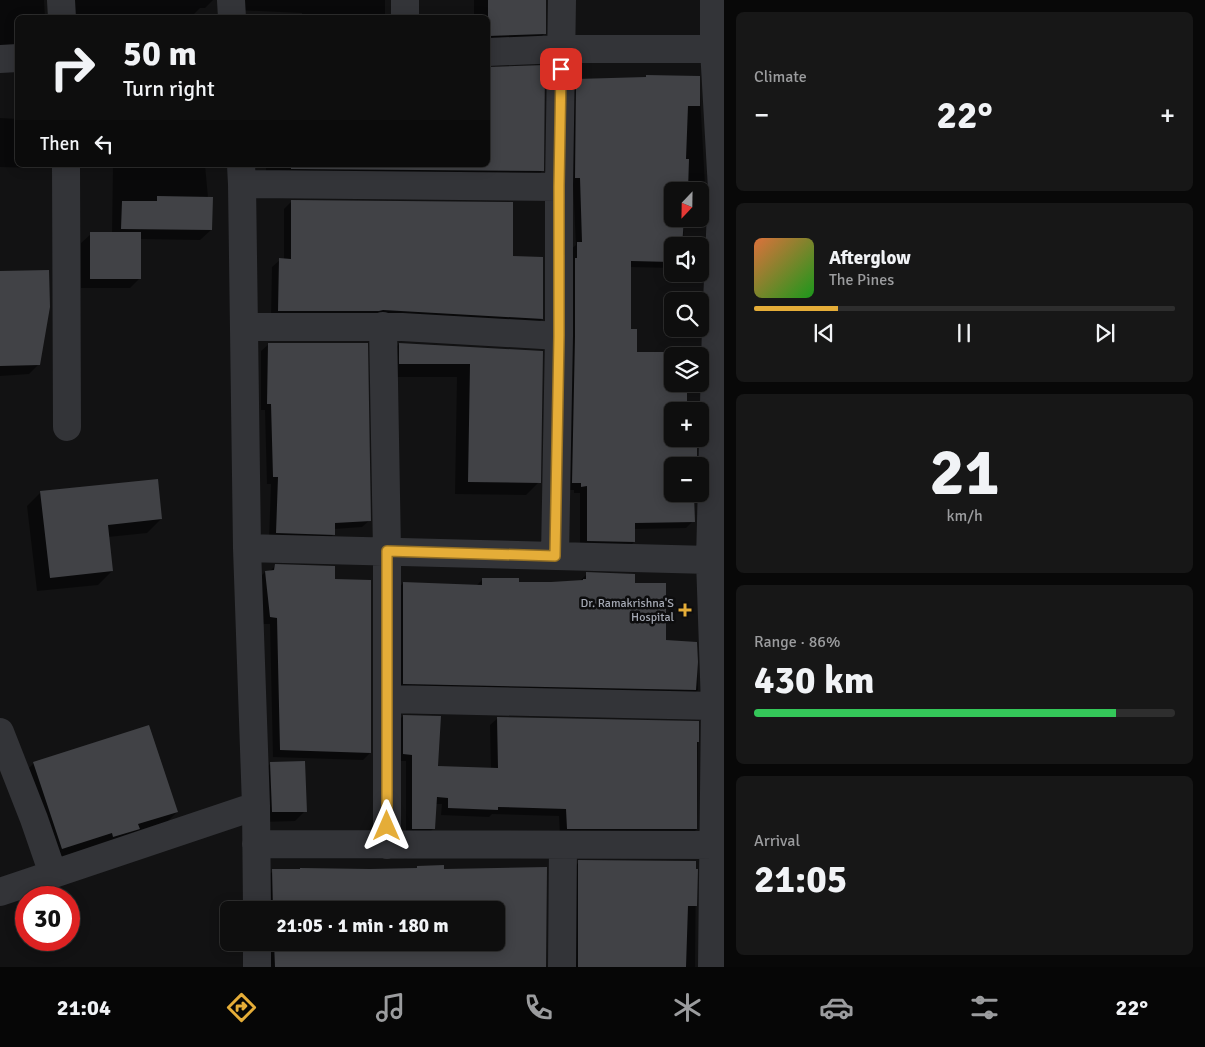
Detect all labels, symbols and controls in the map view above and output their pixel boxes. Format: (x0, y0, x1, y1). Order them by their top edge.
text: 50 m (123, 32, 197, 75)
icon: right (40, 35, 105, 100)
pin (540, 48, 582, 90)
icon: arrive (547, 55, 575, 83)
text: Climate (754, 67, 807, 87)
text: Turn right (123, 75, 215, 102)
text: 22° (936, 92, 993, 139)
text: − (754, 98, 769, 132)
text: + (1160, 98, 1175, 132)
icon: left (90, 130, 118, 158)
text: Then (40, 132, 80, 156)
north arrow (664, 182, 709, 228)
map controls (664, 182, 709, 502)
button: sound (664, 237, 709, 282)
text: Afterglow (829, 246, 911, 270)
text: The Pines (829, 270, 894, 290)
button: search (664, 292, 709, 337)
icon: previous (810, 319, 838, 347)
icon: pause (950, 319, 978, 347)
icon: next (1091, 319, 1119, 347)
button: layers (664, 347, 709, 392)
button: + (664, 402, 709, 447)
text: 21 (929, 433, 1000, 513)
button: − (664, 457, 709, 502)
text: km/h (946, 506, 983, 526)
place label: Dr. Ramakrishna'S Hospital (581, 596, 674, 625)
marker: Dr. Ramakrishna'S Hospital (678, 603, 692, 617)
text: Range · 86% (754, 632, 840, 652)
text: 430 km (754, 657, 875, 704)
position arrow (360, 799, 412, 851)
text: Arrival (754, 831, 800, 851)
text: 21:05 (754, 856, 847, 903)
speed limit sign: 30 (15, 886, 80, 951)
text: 21:05 · 1 min · 180 m (276, 914, 449, 938)
icon: directions (224, 990, 259, 1025)
icon: music (373, 990, 408, 1025)
icon: phone (521, 990, 556, 1025)
icon: climate (670, 990, 705, 1025)
icon: car (819, 990, 854, 1025)
icon: filters (967, 990, 1002, 1025)
text: 21:04 (57, 994, 111, 1021)
text: 22° (1116, 994, 1148, 1021)

